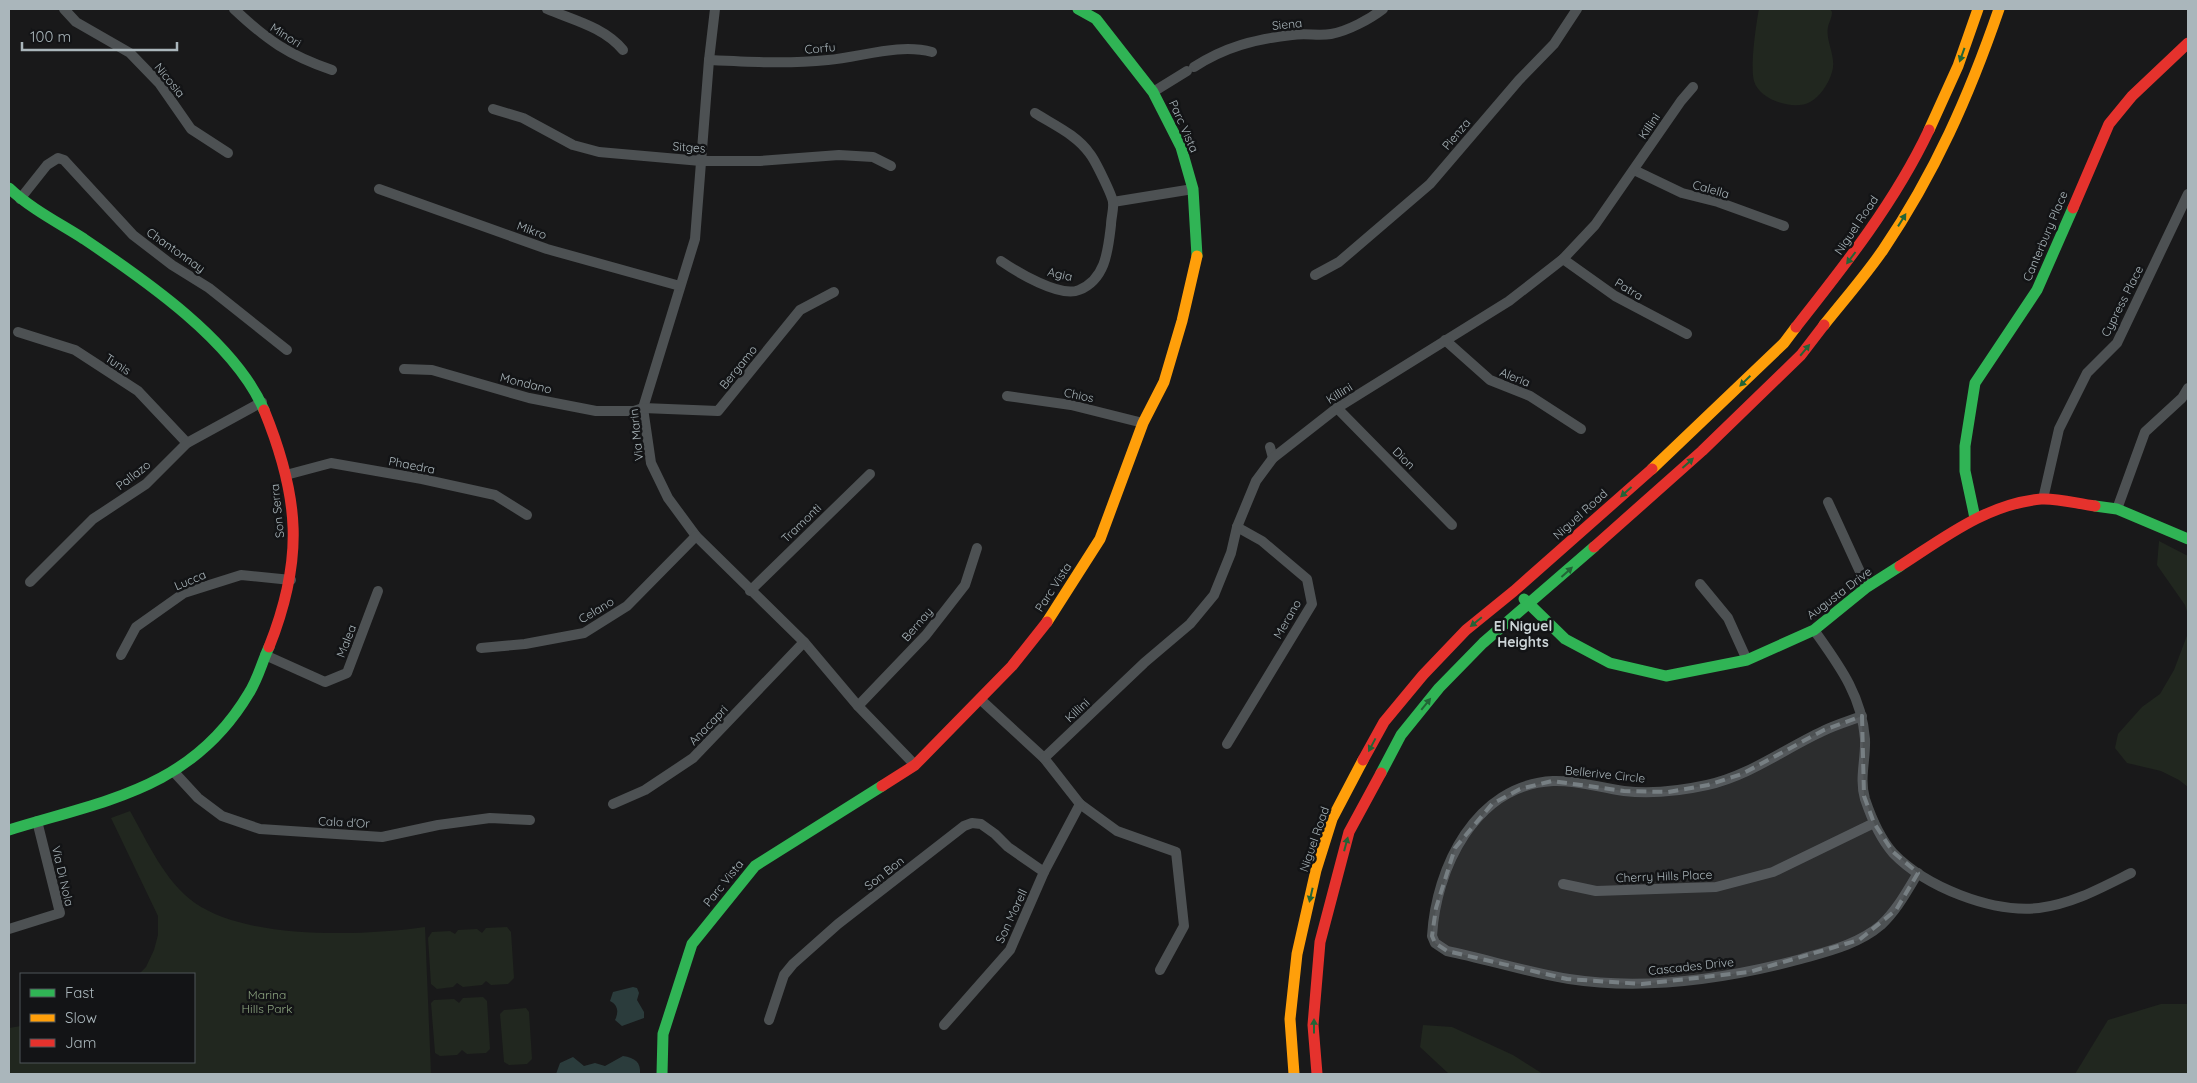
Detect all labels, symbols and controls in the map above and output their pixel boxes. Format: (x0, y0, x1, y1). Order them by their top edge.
street label: Siena (1271, 15, 1303, 33)
scale bar (22, 20, 178, 52)
street label: Minori (268, 20, 304, 50)
text: 100 m (30, 27, 71, 46)
street label: Corfu (804, 39, 836, 57)
one-way arrow (1958, 47, 1965, 62)
street label: Nicosia (152, 60, 188, 100)
street label: Parc Vista (1166, 97, 1202, 155)
street label: Killini (1635, 110, 1663, 142)
street label: Pienza (1439, 115, 1473, 153)
street label: Sitges (672, 138, 706, 156)
street label: Calella (1691, 177, 1731, 201)
street label: Canterbury Place (2019, 188, 2071, 283)
street label: Niguel Road (1831, 193, 1881, 257)
one-way arrow (1897, 214, 1906, 227)
street label: Mikro (515, 218, 549, 242)
street label: Chantonnay (144, 224, 208, 276)
one-way arrow (1846, 251, 1856, 265)
street label: Cypress Place (2098, 263, 2146, 339)
street label: Agia (1046, 264, 1074, 284)
street label: Patra (1612, 275, 1646, 303)
street label: Bergamo (716, 342, 760, 392)
one-way arrow (1799, 344, 1810, 357)
street label: Tunis (102, 350, 134, 378)
street label: Aleria (1498, 364, 1532, 390)
street label: Mondano (499, 369, 553, 397)
one-way arrow (1739, 375, 1751, 387)
street label: Killini (1323, 379, 1355, 407)
street label: Chios (1063, 385, 1096, 406)
street label: Via Marin (626, 408, 646, 462)
street label: Dion (1390, 444, 1418, 472)
street label: Phaedra (387, 453, 437, 477)
street label: Pallazo (113, 457, 153, 493)
one-way arrow (1682, 458, 1695, 469)
street label: Son Serra (267, 483, 287, 539)
street label: Niguel Road (1550, 486, 1610, 542)
one-way arrow (1621, 486, 1633, 498)
street label: Tramonti (778, 500, 824, 546)
street label: Parc Vista (1032, 560, 1074, 614)
street label: Augusta Drive (1803, 563, 1875, 622)
one-way arrow (1560, 566, 1573, 577)
street label: Lucca (172, 567, 208, 593)
street label: Celano (575, 594, 617, 626)
street label: Merano (1270, 597, 1304, 641)
street label: Bernay (898, 604, 936, 644)
one-way arrow (1470, 617, 1483, 628)
district label: El Niguel Heights (1494, 617, 1552, 651)
street label: Malea (333, 622, 359, 660)
street label: Killini (1062, 695, 1092, 725)
one-way arrow (1420, 698, 1431, 710)
street label: Anacapri (685, 702, 731, 748)
one-way arrow (1367, 739, 1376, 752)
street label: Bellerive Circle (1564, 762, 1646, 786)
street label: Niguel Road (1296, 804, 1332, 874)
street label: Cala d'Or (318, 813, 371, 831)
one-way arrow (1342, 837, 1350, 852)
street label: Via Di Nola (49, 844, 77, 908)
street label: Son Bon (861, 853, 907, 893)
street label: Parc Vista (700, 857, 746, 909)
street label: Cherry Hills Place (1615, 867, 1713, 885)
street label: Son Morell (992, 887, 1030, 945)
one-way arrow (1307, 887, 1315, 903)
street label: Cascades Drive (1647, 954, 1735, 978)
legend (20, 973, 195, 1063)
text: Fast (65, 983, 94, 1002)
park label: Marina Hills Park (241, 987, 293, 1016)
text: Slow (65, 1008, 97, 1027)
one-way arrow (1310, 1017, 1318, 1033)
text: Jam (65, 1033, 96, 1052)

